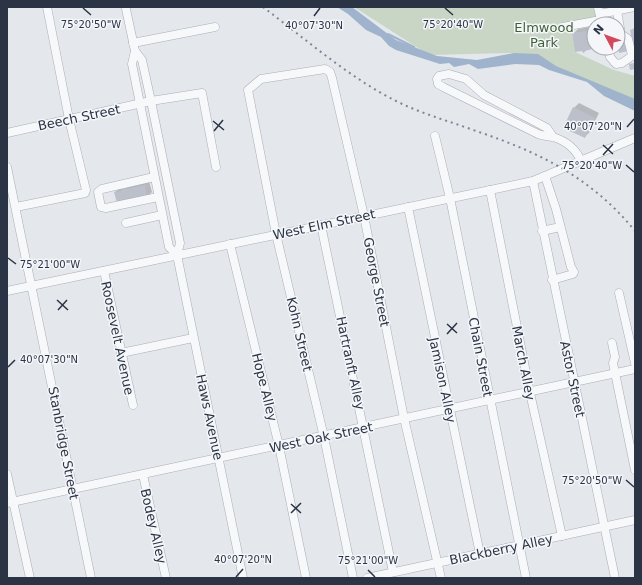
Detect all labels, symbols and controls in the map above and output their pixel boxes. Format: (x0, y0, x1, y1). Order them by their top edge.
north arrow (586, 16, 626, 56)
text: 75°20'50"W (61, 19, 121, 30)
text: 75°20'40"W (423, 19, 483, 30)
text: 40°07'30"N (285, 20, 343, 31)
park label: Elmwood Park (514, 20, 574, 50)
text: N (591, 22, 607, 38)
street label: Beech Street (36, 101, 122, 134)
text: 40°07'20"N (564, 121, 622, 132)
text: 75°20'40"W (562, 160, 622, 171)
street label: West Elm Street (272, 206, 377, 243)
street label: George Street (360, 236, 393, 328)
text: 75°21'00"W (20, 259, 80, 270)
street label: Roosevelt Avenue (98, 280, 137, 396)
street label: Kohn Street (284, 295, 315, 373)
street label: Hartranft Alley (333, 315, 368, 411)
street label: Chain Street (465, 316, 496, 398)
street label: March Alley (509, 325, 538, 402)
street label: Jamison Alley (426, 335, 459, 425)
street label: Astor Street (557, 340, 588, 419)
street label: Hope Alley (249, 351, 280, 423)
text: 40°07'30"N (20, 354, 78, 365)
street label: Haws Avenue (193, 373, 226, 462)
street label: Stanbridge Street (45, 385, 82, 501)
street label: West Oak Street (268, 419, 374, 456)
text: 75°20'50"W (562, 475, 622, 486)
street label: Bodey Alley (138, 487, 170, 565)
street label: Blackberry Alley (448, 531, 555, 568)
text: 40°07'20"N (214, 554, 272, 565)
text: 75°21'00"W (338, 555, 398, 566)

